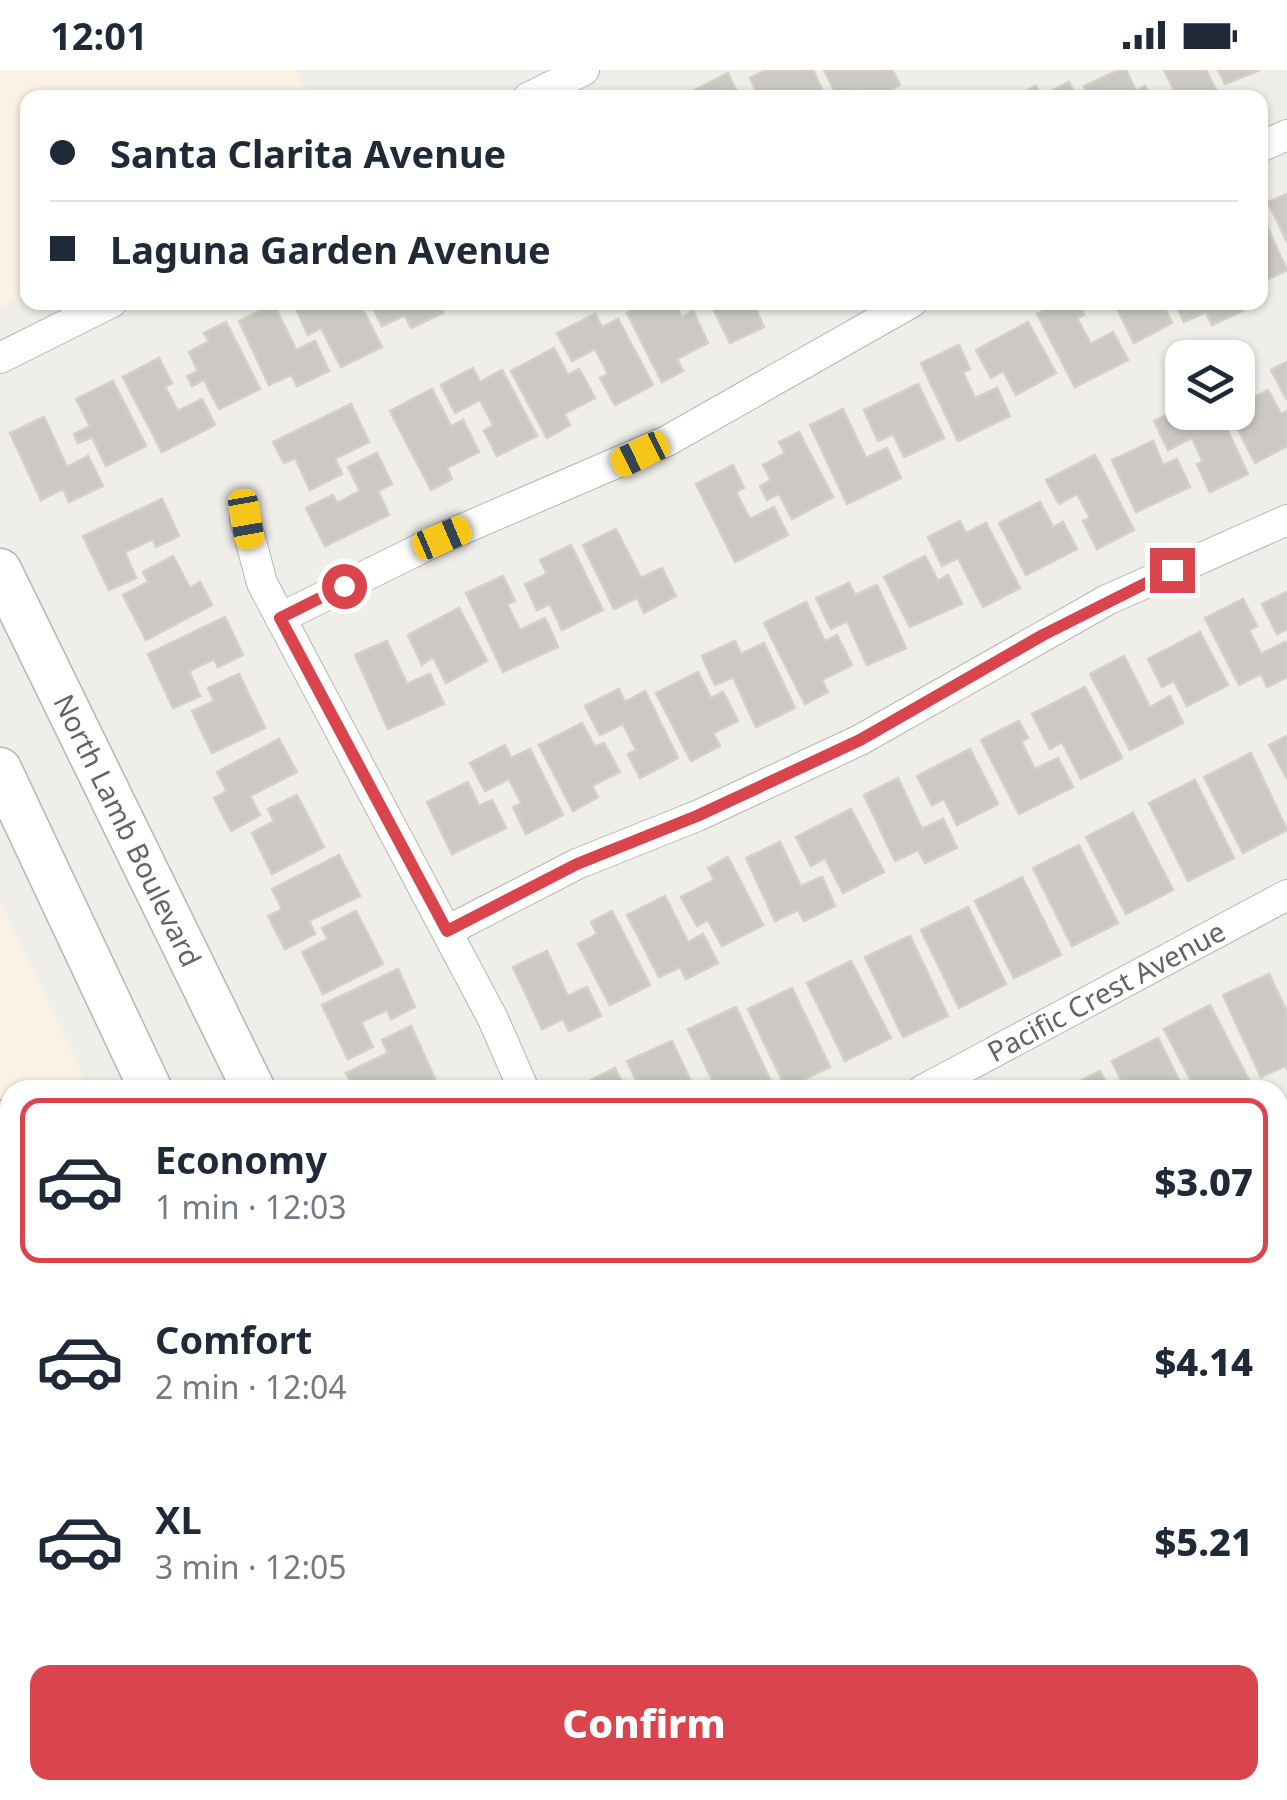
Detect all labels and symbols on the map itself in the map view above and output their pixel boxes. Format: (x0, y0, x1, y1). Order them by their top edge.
car (606, 427, 674, 481)
car (226, 487, 266, 551)
car (409, 512, 475, 564)
route end (1150, 548, 1195, 593)
route start (322, 564, 367, 609)
street label: North Lamb Boulevard (46, 688, 211, 973)
street label: Pacific Crest Avenue (980, 912, 1231, 1070)

